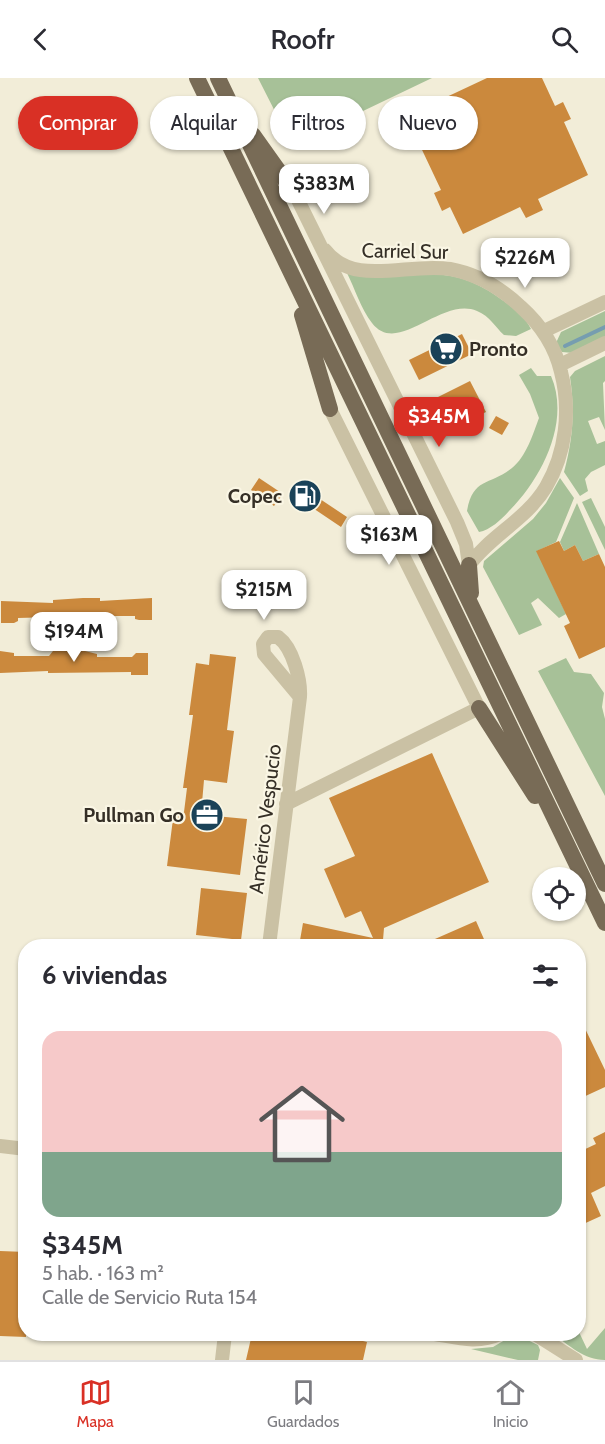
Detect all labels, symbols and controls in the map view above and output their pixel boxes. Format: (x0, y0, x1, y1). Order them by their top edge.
icon: back (24, 23, 57, 56)
text: Roofr (270, 23, 335, 56)
icon: search (548, 23, 581, 56)
chip: Comprar (18, 96, 138, 150)
chip: Alquilar (150, 96, 258, 150)
chip: Filtros (270, 96, 366, 150)
chip: Nuevo (378, 96, 478, 150)
pin: $383M (282, 164, 366, 215)
text: $383M (293, 171, 355, 195)
street label: Carriel Sur (361, 238, 449, 264)
pin: $226M (483, 238, 567, 289)
text: $226M (495, 245, 555, 269)
supermarket icon: Pronto (428, 331, 464, 367)
place label: Pronto (469, 337, 528, 361)
pin: $345M (397, 397, 481, 448)
text: $345M (408, 404, 470, 428)
fuel station icon: Copec (287, 478, 323, 514)
place label: Copec (228, 484, 282, 508)
pin: $163M (347, 515, 431, 566)
text: $163M (360, 522, 418, 546)
pin: $215M (222, 570, 306, 621)
text: $215M (236, 577, 292, 601)
pin: $194M (32, 612, 116, 663)
text: $194M (44, 619, 104, 643)
street label: Américo Vespucio (244, 743, 286, 895)
office icon: Pullman Go (189, 797, 225, 833)
place label: Pullman Go (83, 803, 184, 827)
map controls (532, 867, 586, 921)
button: locate (532, 867, 586, 921)
text: 6 viviendas (42, 959, 167, 991)
icon: filters (529, 959, 562, 992)
icon: home (248, 1070, 356, 1178)
text: $345M (42, 1229, 123, 1261)
text: 5 hab. · 163 m² (42, 1261, 164, 1285)
text: Calle de Servicio Ruta 154 (42, 1285, 257, 1309)
tab: Mapa (77, 1376, 114, 1431)
tab: Guardados (267, 1376, 339, 1431)
tab: Inicio (493, 1376, 528, 1431)

